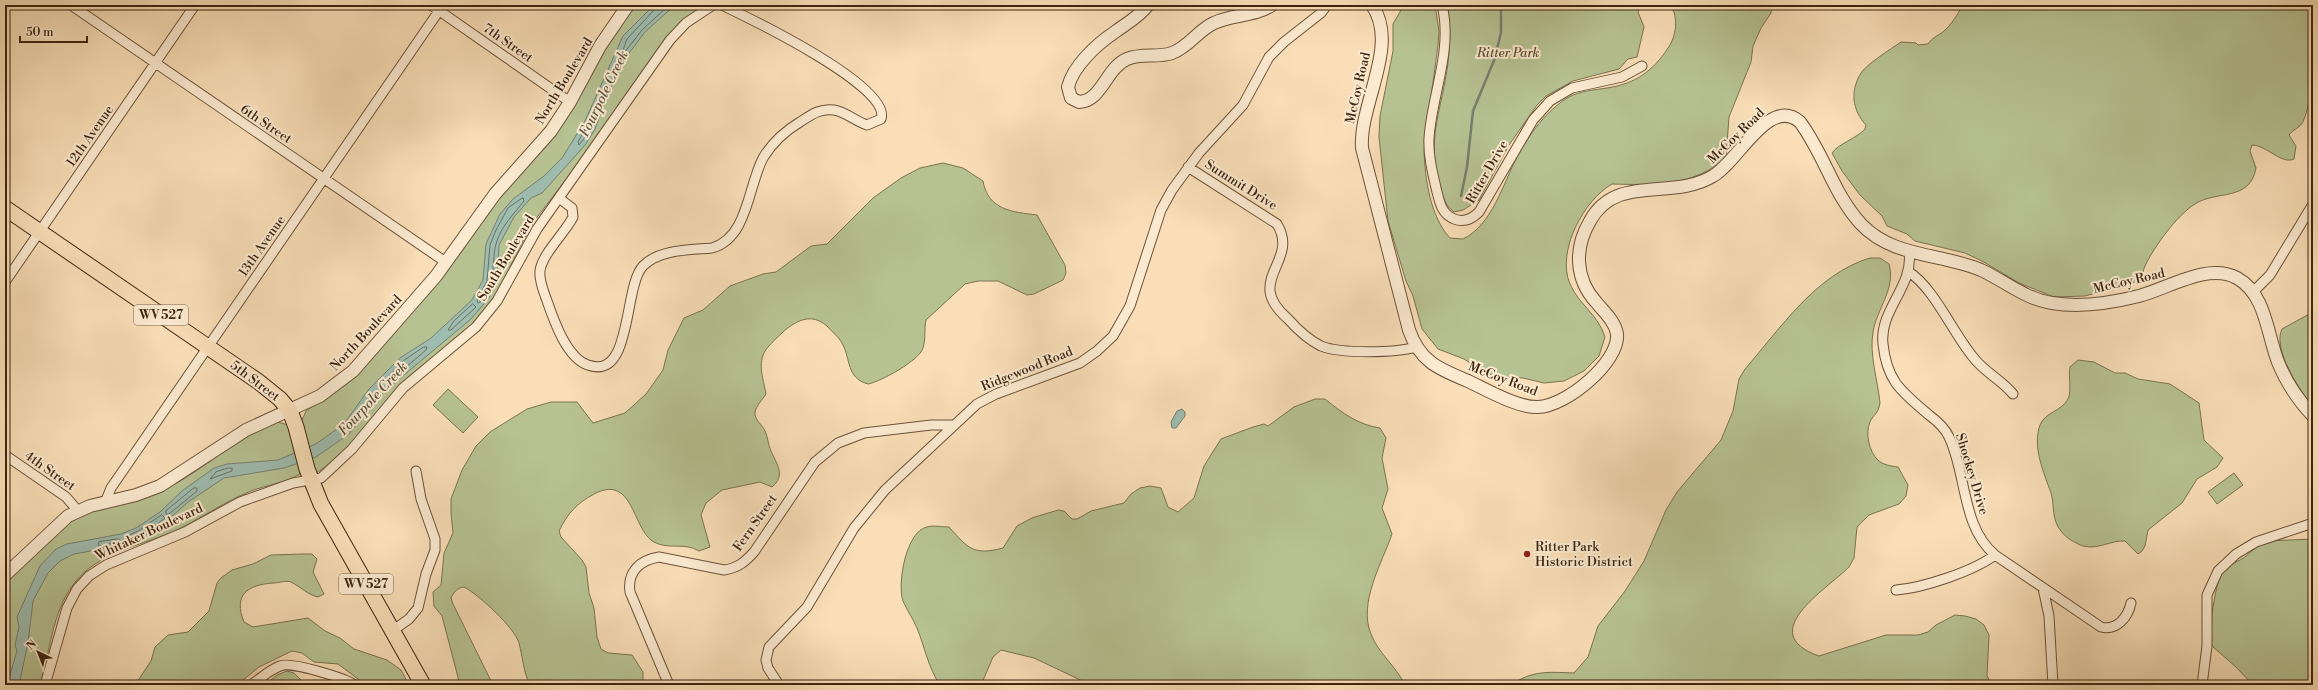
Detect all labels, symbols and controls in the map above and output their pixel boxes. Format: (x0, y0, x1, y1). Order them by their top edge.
scale bar (20, 18, 87, 44)
street label: 7th Street (480, 20, 536, 66)
text: 50 m (26, 25, 54, 40)
street label: North Boulevard (532, 34, 596, 127)
park label: Ritter Park (1476, 45, 1540, 61)
water label: Fourpole Creek (575, 48, 633, 140)
street label: McCoy Road (1342, 50, 1374, 125)
street label: 6th Street (237, 101, 295, 147)
street label: 12th Avenue (63, 102, 117, 170)
street label: McCoy Road (1704, 104, 1768, 167)
street label: Ritter Drive (1463, 137, 1512, 206)
street label: Summit Drive (1202, 156, 1280, 214)
street label: 13th Avenue (235, 212, 289, 280)
street label: South Boulevard (474, 212, 538, 304)
street label: McCoy Road (2092, 265, 2167, 297)
street label: North Boulevard (327, 291, 406, 374)
road number: WV 527 (134, 305, 188, 325)
street label: Ridgewood Road (979, 343, 1076, 395)
street label: 5th Street (227, 357, 283, 405)
water label: Fourpole Creek (334, 358, 412, 440)
street label: McCoy Road (1466, 358, 1541, 400)
street label: Shockey Drive (1952, 431, 1992, 517)
street label: 4th Street (22, 448, 79, 494)
street label: Fern Street (730, 491, 781, 555)
street label: Whitaker Boulevard (92, 500, 206, 564)
place label: Ritter Park Historic District (1535, 539, 1633, 570)
marker: Ritter Park Historic District (1522, 549, 1532, 559)
road number: WV 527 (339, 574, 393, 594)
north arrow (18, 632, 58, 672)
text: N (24, 637, 40, 654)

